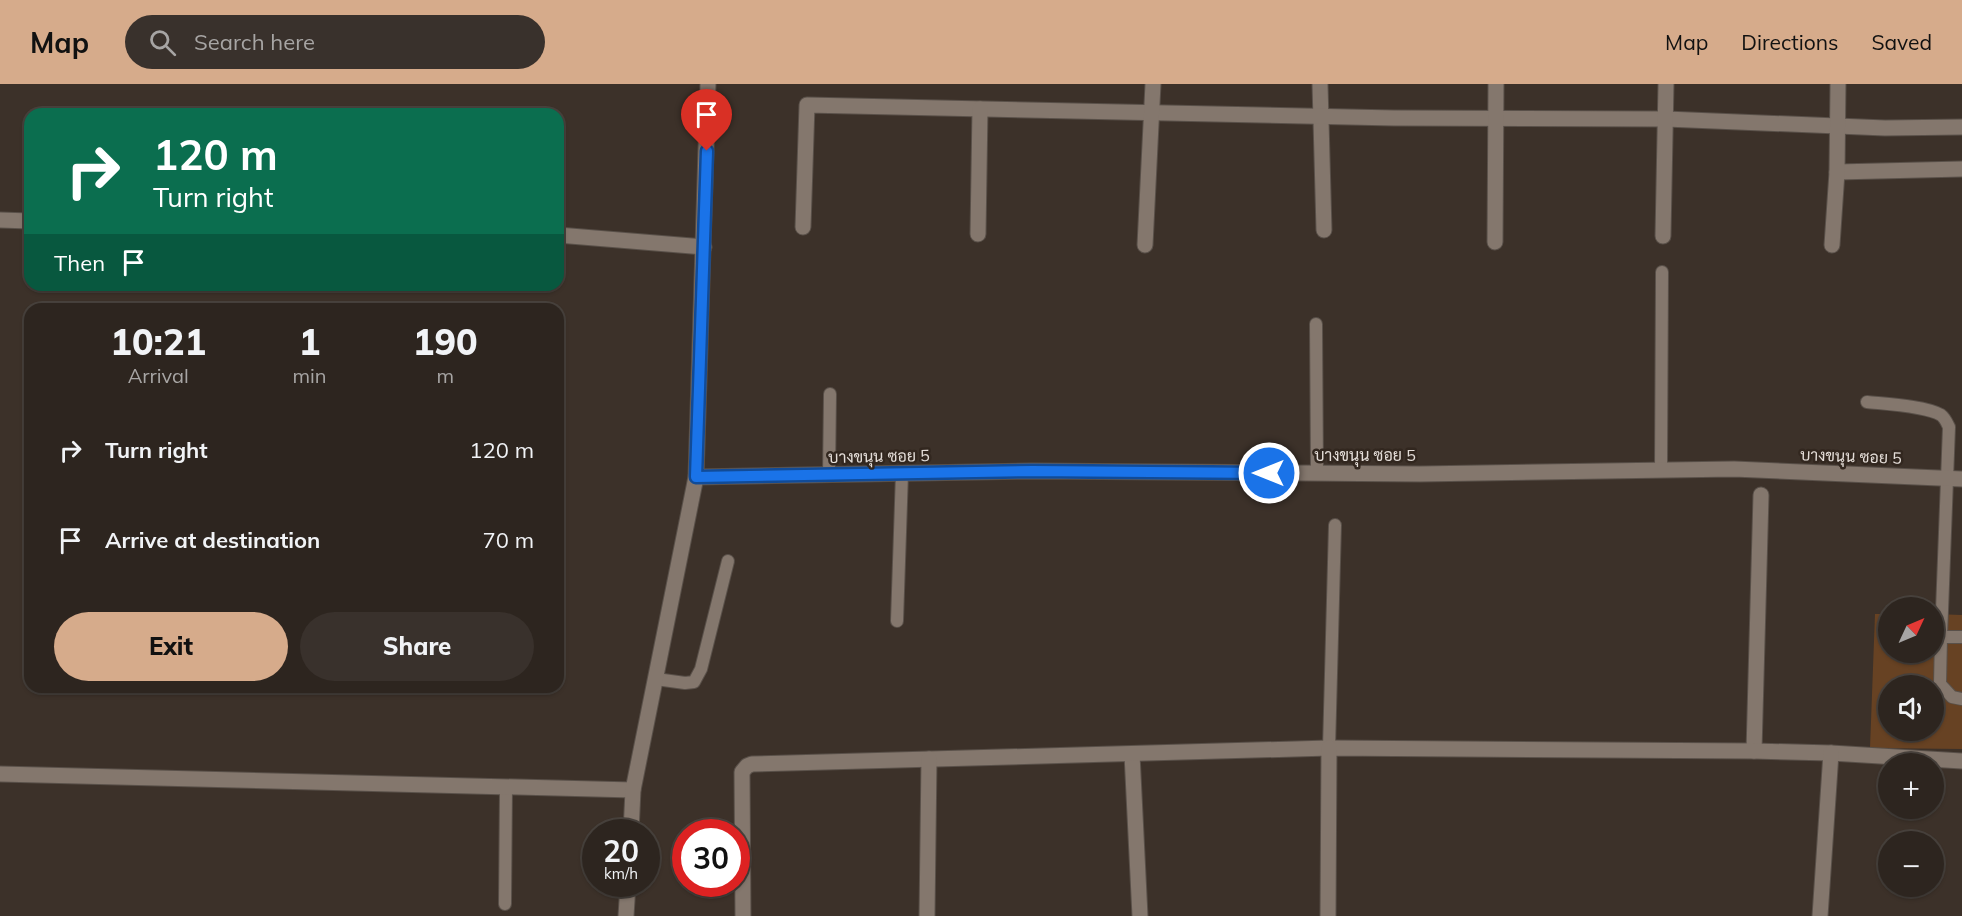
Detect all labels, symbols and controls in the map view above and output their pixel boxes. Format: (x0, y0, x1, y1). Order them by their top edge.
search box (125, 15, 545, 69)
text: Map (30, 25, 89, 60)
icon: search (146, 26, 179, 59)
text: Search here (194, 28, 315, 56)
text: Map (1665, 29, 1708, 55)
text: Directions (1741, 29, 1838, 55)
text: Saved (1871, 29, 1932, 55)
pin (681, 89, 732, 151)
icon: arrive (690, 98, 723, 131)
text: 120 m (153, 128, 278, 181)
icon: right (54, 132, 132, 210)
text: Turn right (153, 180, 273, 214)
icon: arrive (117, 246, 150, 279)
text: Then (54, 249, 105, 277)
text: 10:21 (110, 319, 206, 364)
text: 1 (299, 319, 320, 364)
text: 190 (413, 319, 478, 364)
text: Arrival (128, 363, 189, 388)
text: min (292, 363, 327, 388)
text: m (436, 363, 454, 388)
icon: right (54, 434, 87, 467)
text: Turn right (105, 436, 208, 464)
text: 120 m (469, 436, 534, 464)
position arrow (1237, 441, 1301, 505)
street label: บางขนุน ซอย 5 (1800, 444, 1902, 470)
street label: บางขนุน ซอย 5 (828, 445, 930, 469)
street label: บางขนุน ซอย 5 (1314, 445, 1416, 467)
icon: arrive (54, 524, 87, 557)
text: Arrive at destination (105, 526, 320, 554)
text: 70 m (483, 526, 534, 554)
north arrow (1878, 597, 1944, 663)
map controls (1878, 597, 1944, 897)
button: Exit (54, 612, 288, 681)
button: Share (300, 612, 534, 681)
button: sound (1878, 675, 1944, 741)
button: + (1878, 753, 1944, 819)
speed limit sign: 30 (672, 819, 750, 897)
button: − (1878, 831, 1944, 897)
text: 20 (603, 832, 639, 870)
text: km/h (604, 864, 638, 883)

